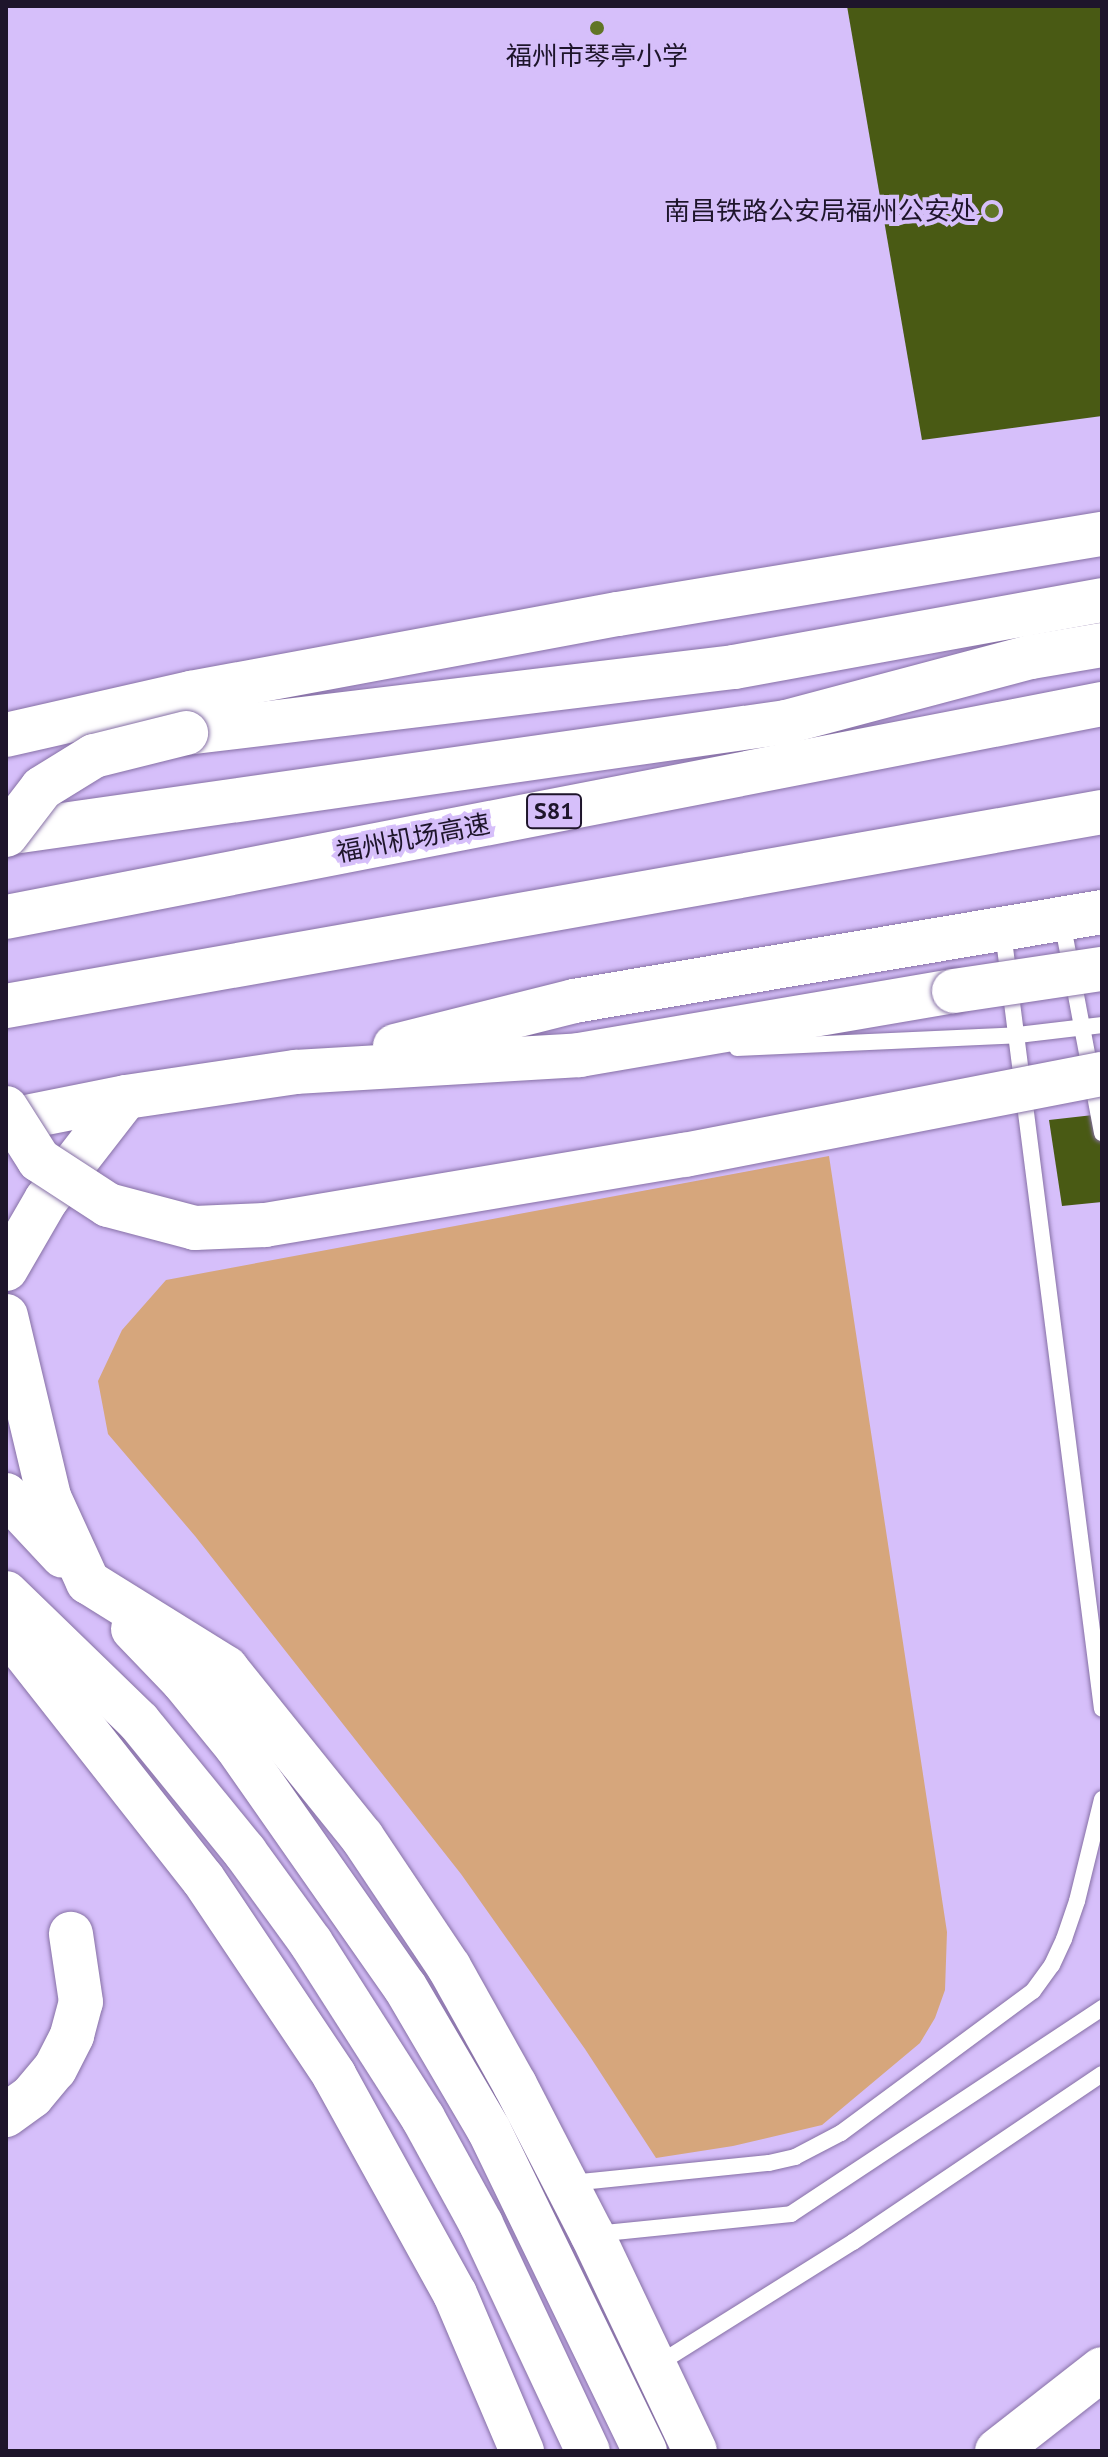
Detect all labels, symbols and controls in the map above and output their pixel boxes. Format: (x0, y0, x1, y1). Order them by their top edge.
marker: 福州市琴亭小学 (588, 19, 606, 37)
place label: 福州市琴亭小学 (506, 40, 688, 72)
place label: 南昌铁路公安局福州公安处 (664, 195, 976, 227)
marker: 南昌铁路公安局福州公安处 (983, 202, 1001, 220)
road number: S81 (526, 791, 582, 831)
street label: 福州机场高速 (333, 808, 493, 868)

